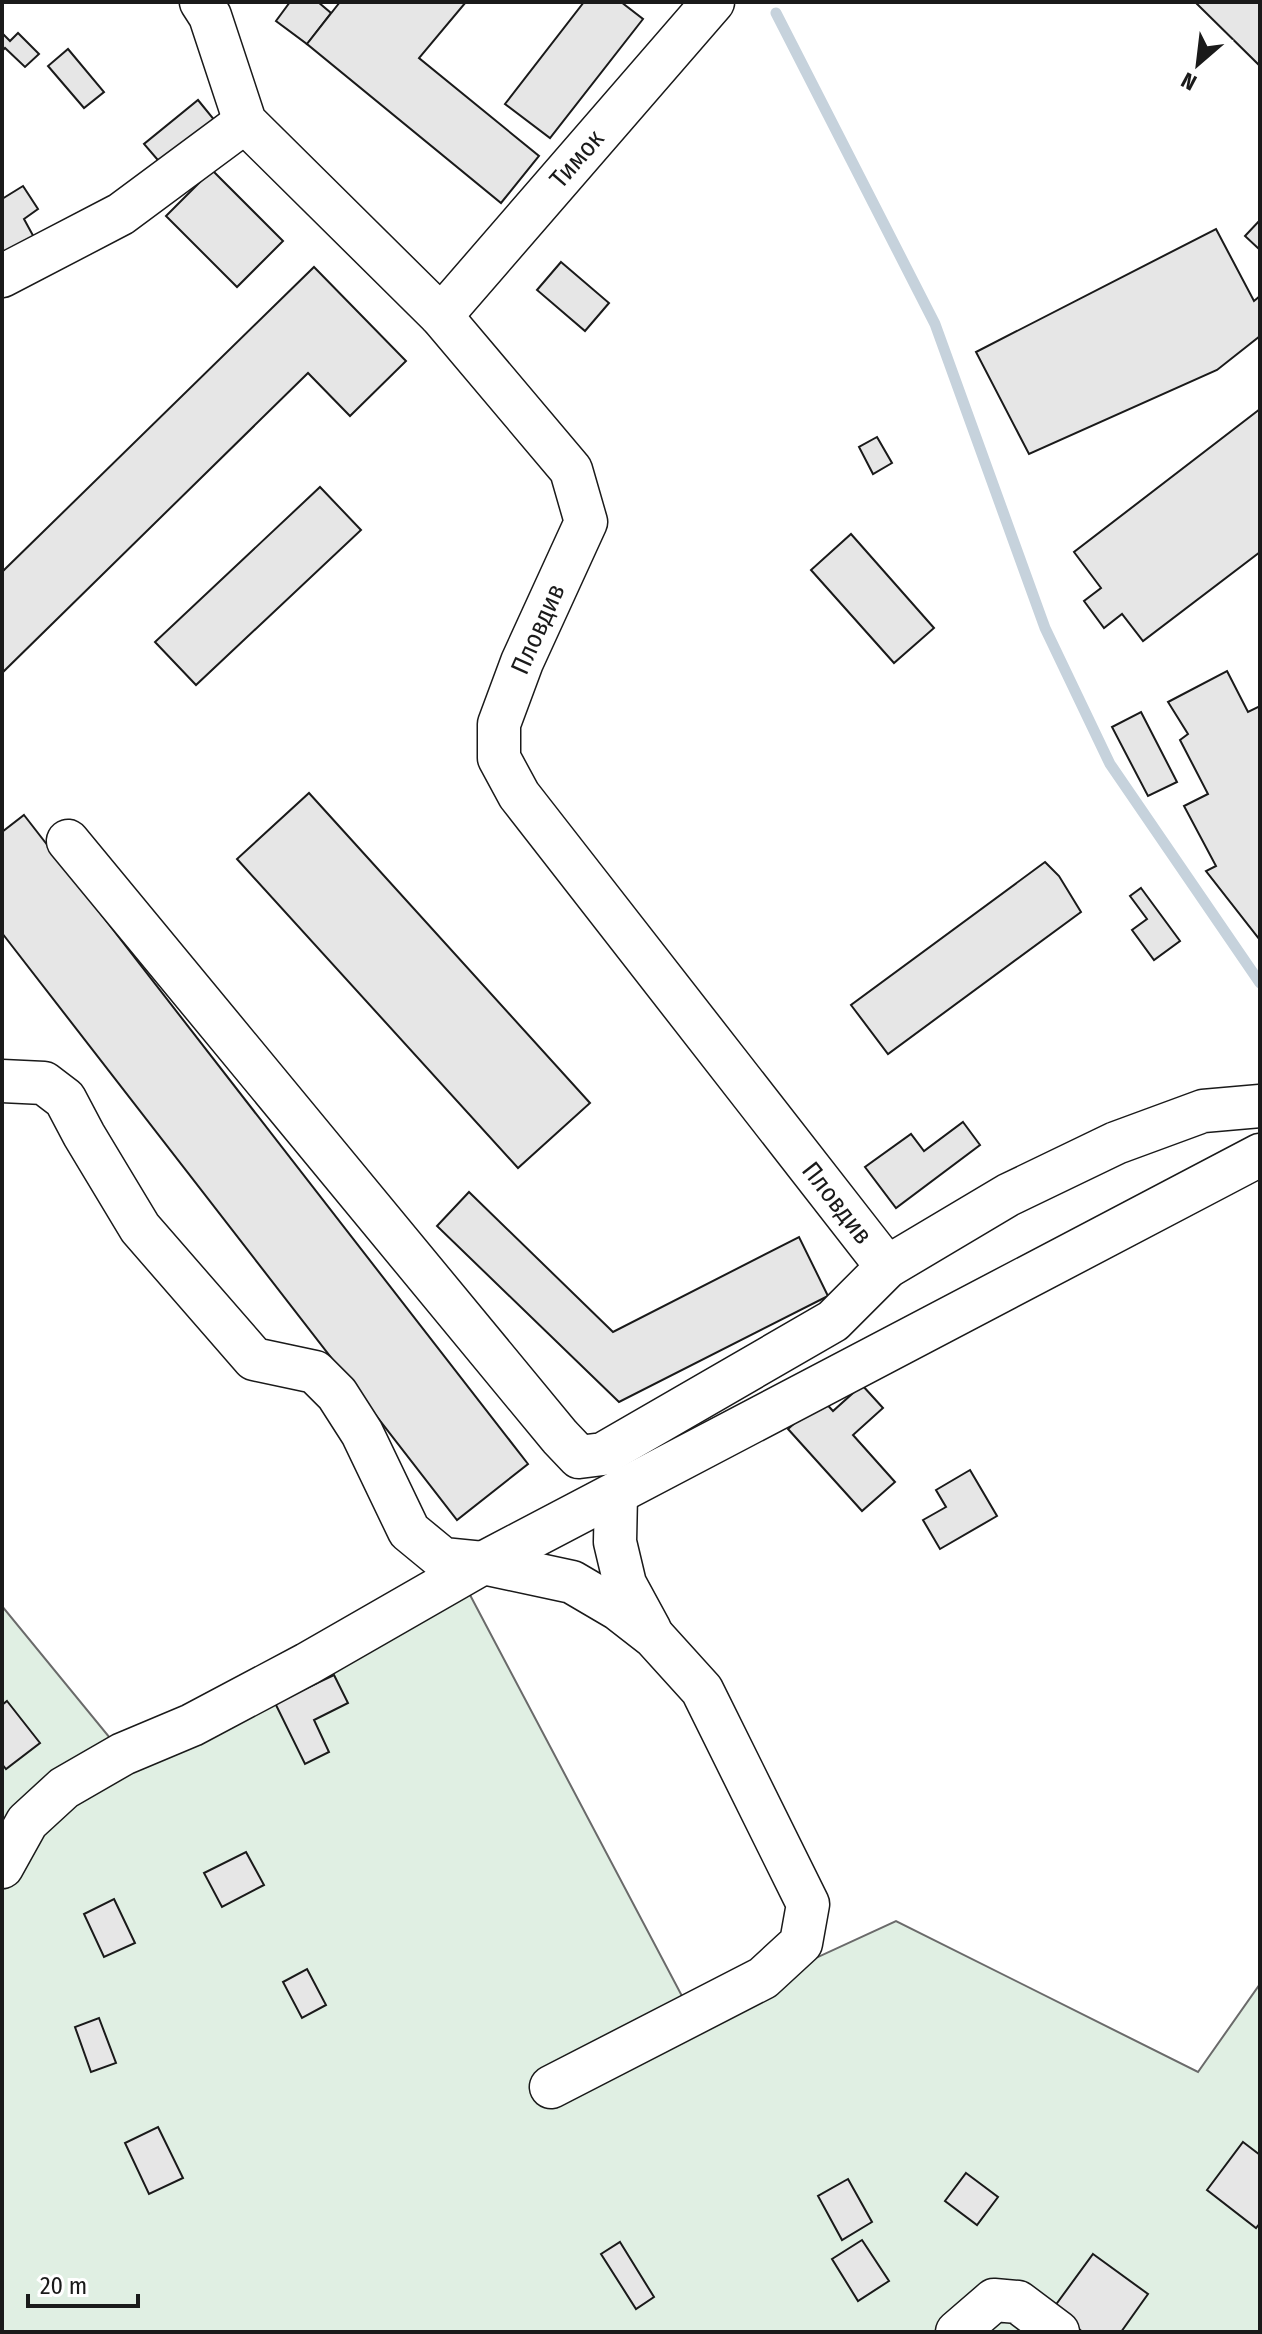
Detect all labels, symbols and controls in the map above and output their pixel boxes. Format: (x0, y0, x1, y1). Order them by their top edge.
north arrow (1158, 24, 1238, 104)
text: N (1177, 66, 1201, 96)
street label: Тимок (543, 124, 611, 194)
street label: Пловдив (504, 579, 572, 679)
street label: Пловдив (795, 1156, 879, 1250)
scale bar (28, 2258, 138, 2308)
text: 20 m (40, 2272, 87, 2300)

